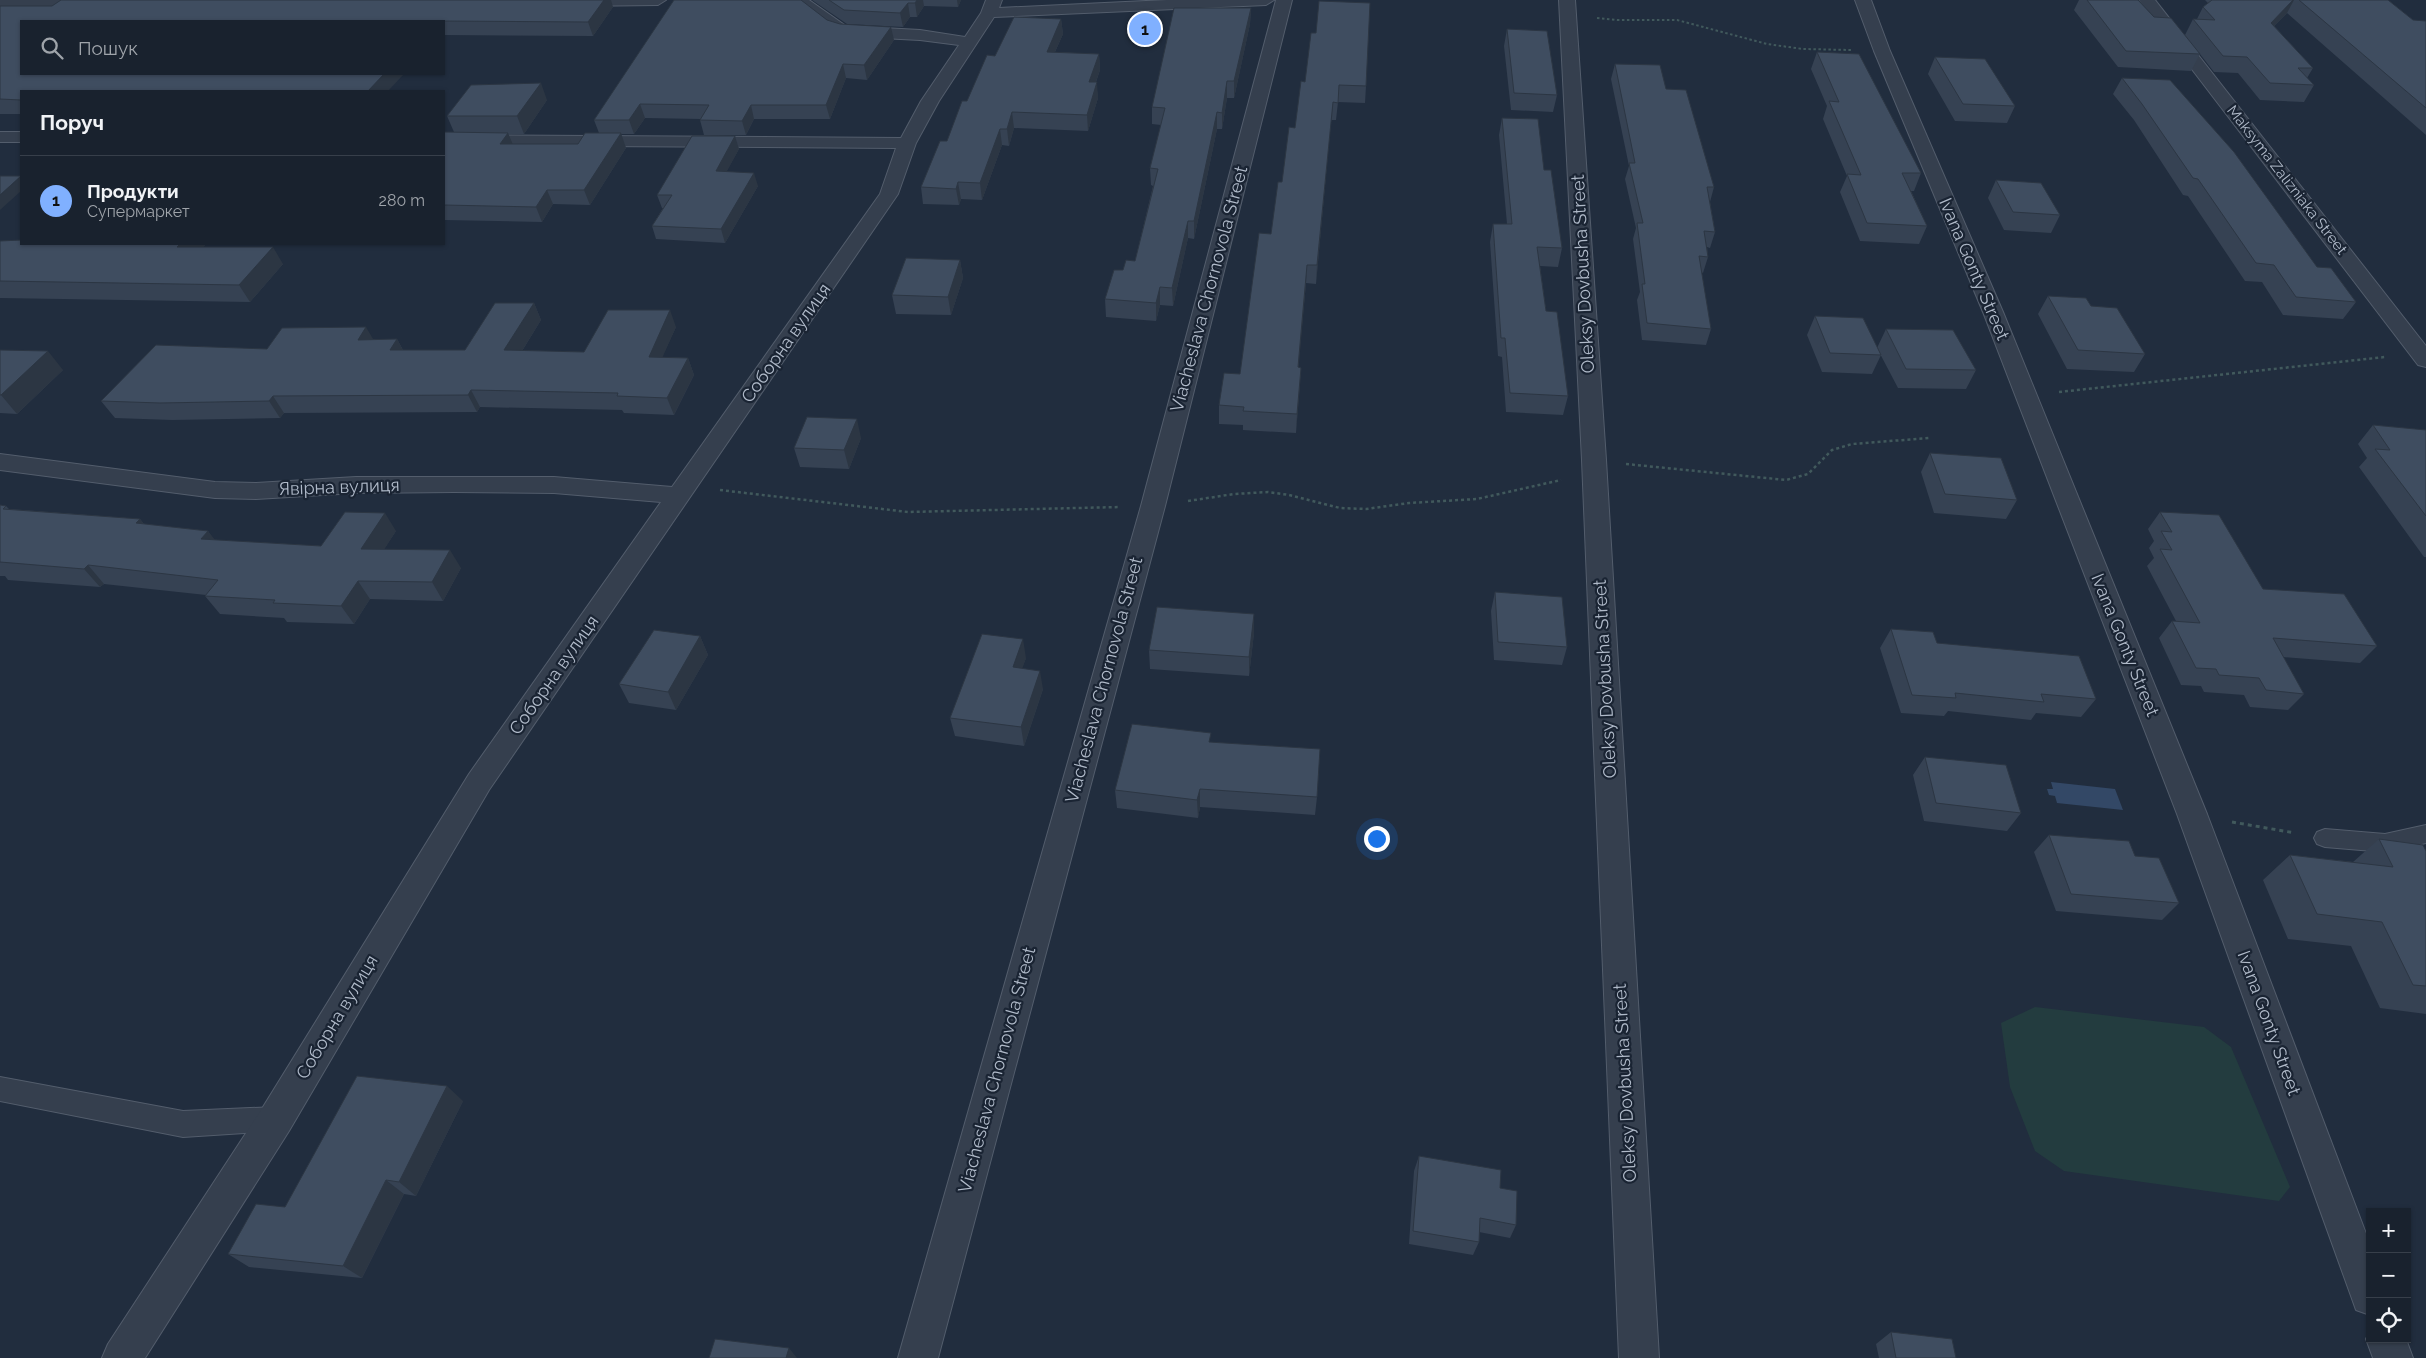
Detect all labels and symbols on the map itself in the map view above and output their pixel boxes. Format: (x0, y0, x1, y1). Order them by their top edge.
pin: 1 (1129, 10, 1161, 48)
street label: Maksyma Zalizniaka Street (2223, 102, 2351, 258)
street label: Viacheslava Chornovola Street (1166, 164, 1251, 414)
street label: Oleksy Dovbusha Street (1567, 174, 1598, 374)
street label: Ivana Gonty Street (1935, 195, 2014, 343)
street label: Соборна вулиця (737, 279, 835, 406)
street label: Явірна вулиця (278, 474, 400, 499)
street label: Viacheslava Chornovola Street (1061, 555, 1146, 805)
street label: Ivana Gonty Street (2087, 570, 2164, 719)
street label: Oleksy Dovbusha Street (1589, 579, 1620, 779)
street label: Соборна вулиця (505, 611, 603, 738)
your location (1364, 826, 1390, 852)
street label: Viacheslava Chornovola Street (954, 945, 1039, 1195)
street label: Ivana Gonty Street (2234, 948, 2305, 1098)
street label: Соборна вулиця (291, 951, 382, 1082)
street label: Oleksy Dovbusha Street (1609, 983, 1640, 1183)

